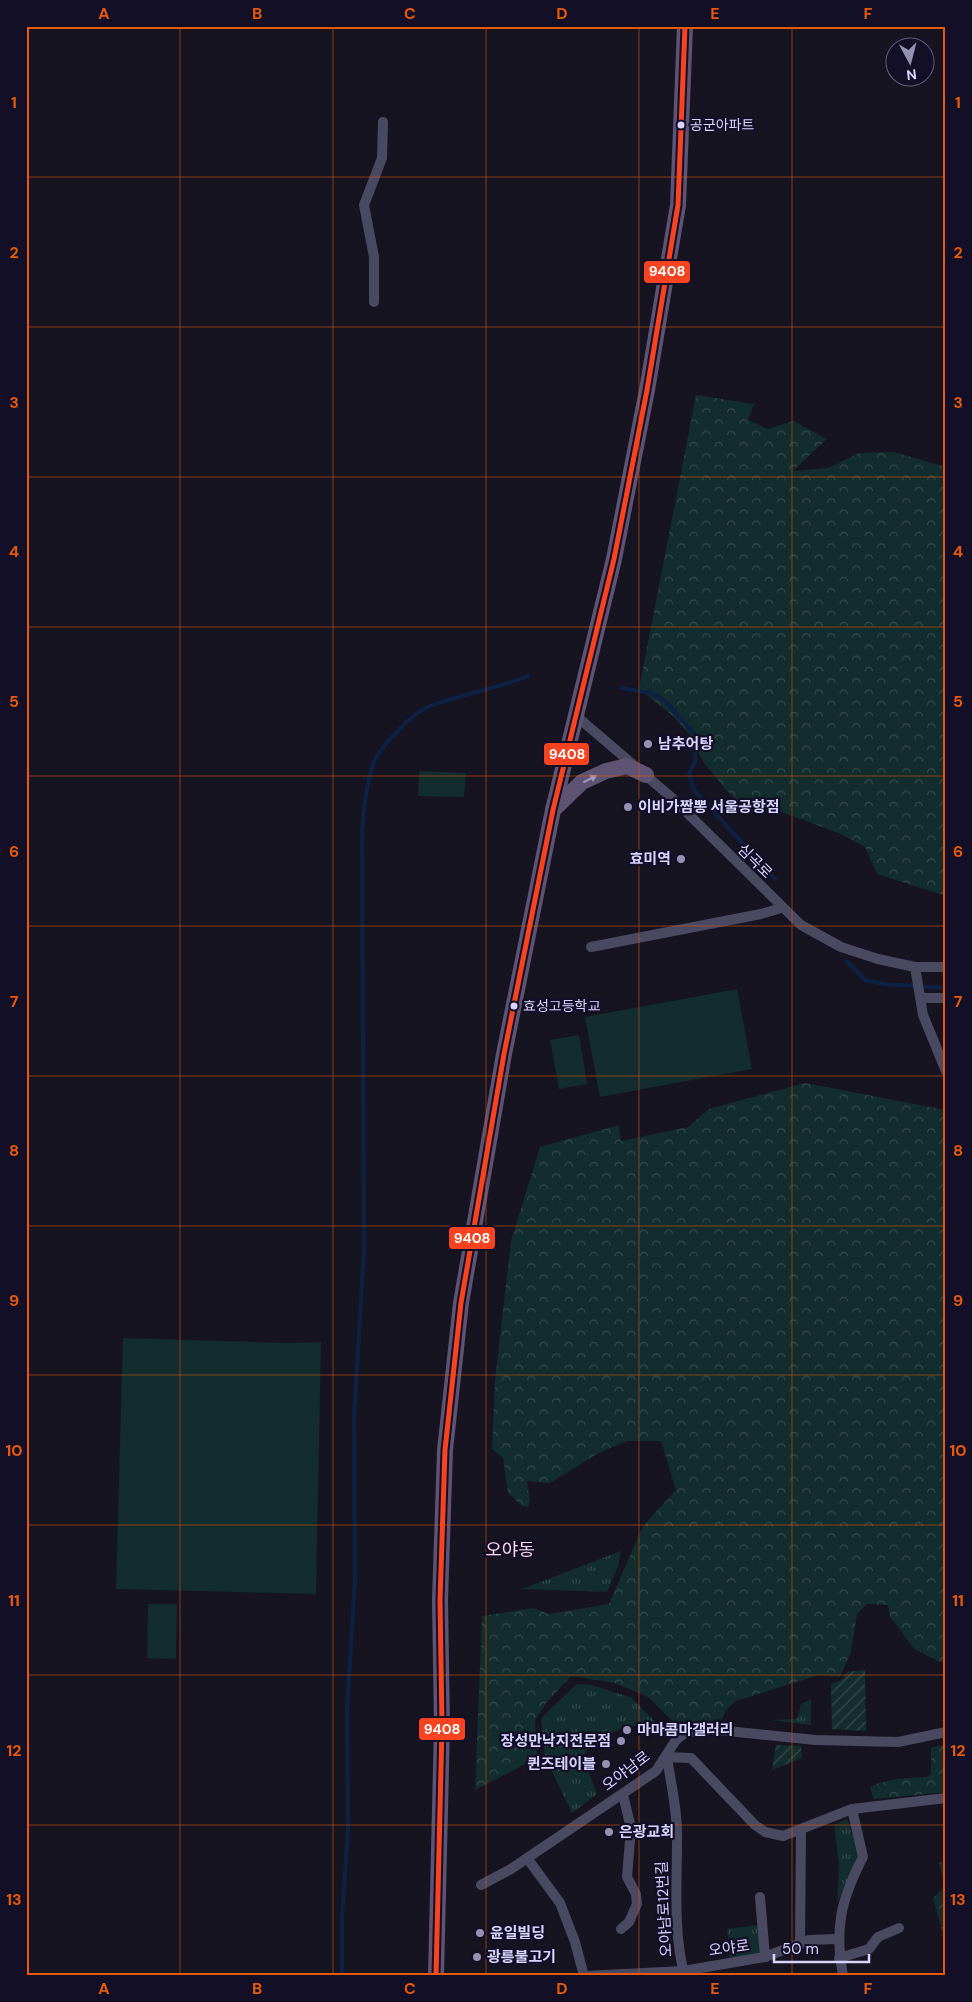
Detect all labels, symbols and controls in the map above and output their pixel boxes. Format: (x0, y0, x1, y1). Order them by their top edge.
text: A (98, 3, 110, 24)
text: B (252, 3, 262, 24)
text: C (404, 3, 416, 24)
text: D (556, 3, 568, 24)
text: E (710, 3, 720, 24)
text: F (864, 3, 873, 24)
north arrow (884, 38, 934, 88)
text: N (905, 65, 918, 84)
text: 1 (11, 92, 17, 113)
text: 1 (955, 92, 961, 113)
place label: 공군아파트 (690, 116, 755, 134)
marker: 공군아파트 (676, 120, 686, 130)
text: 2 (9, 242, 19, 263)
text: 2 (953, 242, 963, 263)
line badge: 9408 (643, 260, 691, 284)
text: 9408 (649, 262, 685, 280)
text: 3 (9, 392, 19, 413)
text: 3 (953, 392, 963, 413)
text: 4 (9, 541, 19, 562)
text: 4 (953, 541, 963, 562)
text: 5 (9, 691, 19, 712)
text: 5 (953, 691, 963, 712)
place label: 남추어탕 (658, 734, 713, 754)
marker: 남추어탕 (642, 738, 654, 750)
line badge: 9408 (543, 742, 590, 766)
text: 9408 (549, 745, 585, 763)
one-way arrow (582, 775, 597, 783)
place label: 이비가짬뽕 서울공항점 (638, 797, 780, 817)
marker: 이비가짬뽕 서울공항점 (622, 801, 634, 813)
street label: 심곡로 (733, 839, 777, 883)
text: 6 (9, 841, 19, 862)
text: 6 (953, 841, 963, 862)
place label: 효미역 (630, 849, 671, 869)
marker: 효미역 (675, 853, 687, 865)
text: 7 (10, 991, 19, 1012)
text: 7 (954, 991, 963, 1012)
place label: 효성고등학교 (523, 997, 600, 1015)
marker: 효성고등학교 (509, 1001, 519, 1011)
text: 8 (9, 1140, 19, 1161)
text: 8 (953, 1140, 963, 1161)
line badge: 9408 (448, 1226, 496, 1250)
text: 9408 (454, 1229, 490, 1247)
text: 9 (9, 1290, 19, 1311)
text: 9 (953, 1290, 963, 1311)
text: 10 (5, 1440, 23, 1461)
text: 10 (949, 1440, 967, 1461)
district label: 오야동 (485, 1538, 535, 1562)
text: 11 (8, 1590, 20, 1611)
text: 11 (952, 1590, 964, 1611)
line badge: 9408 (418, 1717, 466, 1741)
text: 9408 (424, 1720, 460, 1738)
place label: 마마콤마갤러리 (637, 1720, 734, 1740)
marker: 마마콤마갤러리 (621, 1724, 633, 1736)
place label: 장성만낙지전문점 (501, 1731, 611, 1751)
marker: 장성만낙지전문점 (615, 1735, 627, 1747)
text: 12 (6, 1740, 22, 1761)
text: 12 (950, 1740, 966, 1761)
street label: 오야남로 (598, 1746, 654, 1796)
place label: 퀸즈테이블 (527, 1754, 596, 1774)
marker: 퀸즈테이블 (600, 1758, 612, 1770)
place label: 은광교회 (619, 1822, 674, 1842)
marker: 은광교회 (603, 1826, 615, 1838)
street label: 오야남로12번길 (651, 1860, 677, 1958)
text: 13 (6, 1889, 22, 1910)
text: 13 (950, 1889, 966, 1910)
place label: 윤일빌딩 (490, 1923, 545, 1943)
marker: 윤일빌딩 (474, 1927, 486, 1939)
scale bar (774, 1932, 870, 1964)
street label: 오야로 (707, 1935, 751, 1961)
text: 50 m (782, 1939, 819, 1959)
place label: 광릉불고기 (487, 1947, 556, 1967)
marker: 광릉불고기 (471, 1951, 483, 1963)
text: A (98, 1978, 110, 1999)
text: B (252, 1978, 262, 1999)
text: C (404, 1978, 416, 1999)
text: D (556, 1978, 568, 1999)
text: E (710, 1978, 720, 1999)
text: F (864, 1978, 873, 1999)

